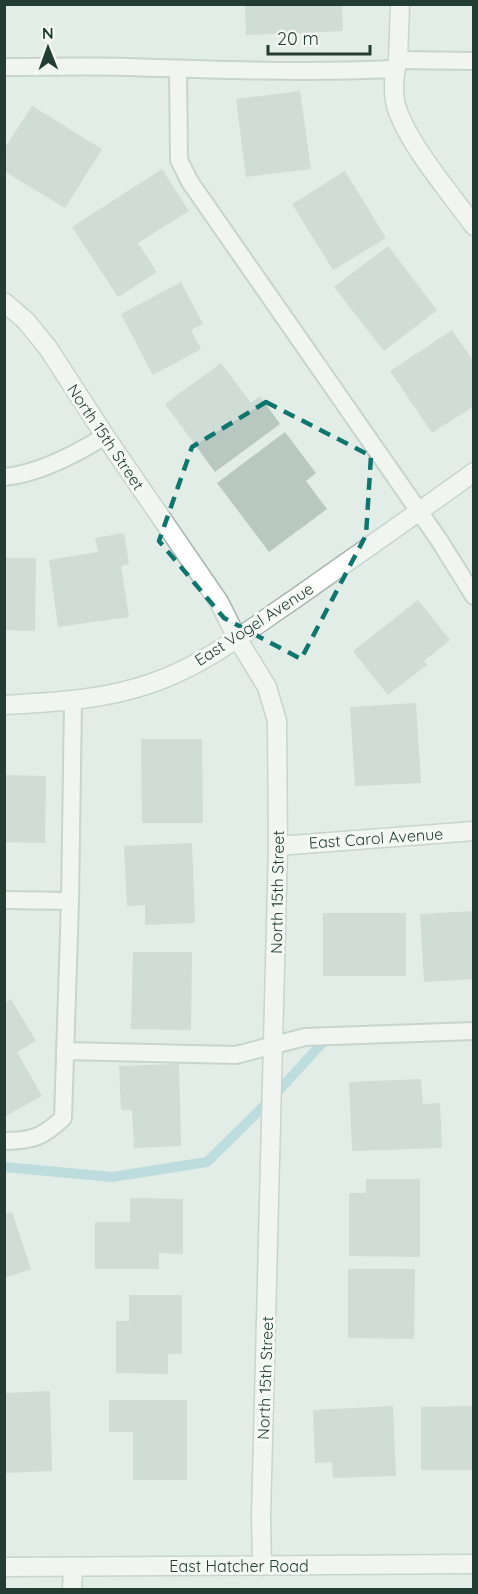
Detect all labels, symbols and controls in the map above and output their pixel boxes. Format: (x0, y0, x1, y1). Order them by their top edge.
north arrow (18, 18, 78, 78)
scale bar (268, 18, 370, 56)
text: N (42, 23, 54, 43)
text: 20 m (277, 27, 319, 50)
street label: North 15th Street (63, 380, 149, 494)
street label: East Vogel Avenue (191, 578, 317, 670)
street label: East Carol Avenue (308, 823, 444, 853)
street label: North 15th Street (266, 830, 288, 954)
street label: North 15th Street (253, 1316, 277, 1440)
street label: East Hatcher Road (169, 1556, 309, 1576)

